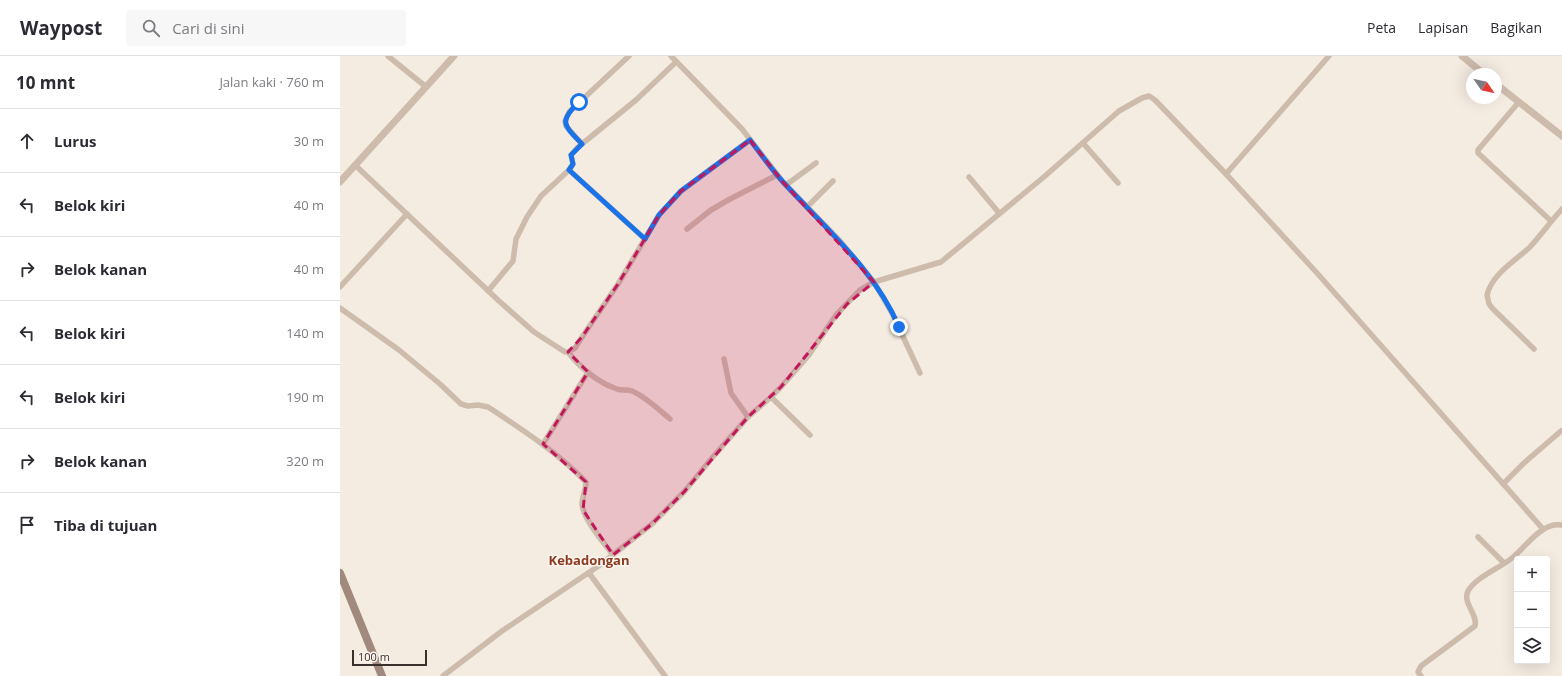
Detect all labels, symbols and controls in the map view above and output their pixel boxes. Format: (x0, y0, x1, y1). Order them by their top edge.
search box (126, 10, 406, 46)
text: Waypost (20, 15, 102, 41)
icon: search (140, 17, 162, 39)
text: Cari di sini (172, 18, 245, 38)
text: Peta (1367, 18, 1396, 37)
text: Lapisan (1418, 18, 1468, 37)
text: Bagikan (1490, 18, 1542, 37)
north arrow (1466, 68, 1502, 104)
text: 10 mnt (16, 71, 75, 94)
text: Jalan kaki · 760 m (219, 73, 324, 91)
route start (570, 93, 588, 111)
icon: ahead (16, 130, 38, 152)
text: Lurus (54, 131, 96, 151)
text: 30 m (294, 132, 324, 150)
icon: left (16, 194, 38, 216)
text: Belok kiri (54, 195, 125, 215)
text: 40 m (294, 196, 324, 214)
icon: right (16, 258, 38, 280)
text: Belok kanan (54, 259, 147, 279)
text: 40 m (294, 260, 324, 278)
route end (890, 318, 908, 336)
icon: left (16, 322, 38, 344)
text: Belok kiri (54, 323, 125, 343)
text: 140 m (286, 324, 324, 342)
icon: left (16, 386, 38, 408)
text: Belok kiri (54, 387, 125, 407)
text: 190 m (286, 388, 324, 406)
icon: right (16, 450, 38, 472)
text: Belok kanan (54, 451, 147, 471)
text: 320 m (286, 452, 324, 470)
icon: arrive (16, 514, 38, 536)
text: Tiba di tujuan (54, 515, 157, 535)
district label: Kebadongan (549, 551, 629, 569)
map controls (1514, 556, 1550, 664)
button: + (1514, 556, 1550, 592)
button: − (1514, 592, 1550, 628)
button: layers (1514, 628, 1550, 664)
scale bar (352, 648, 427, 667)
text: 100 m (358, 649, 390, 664)

